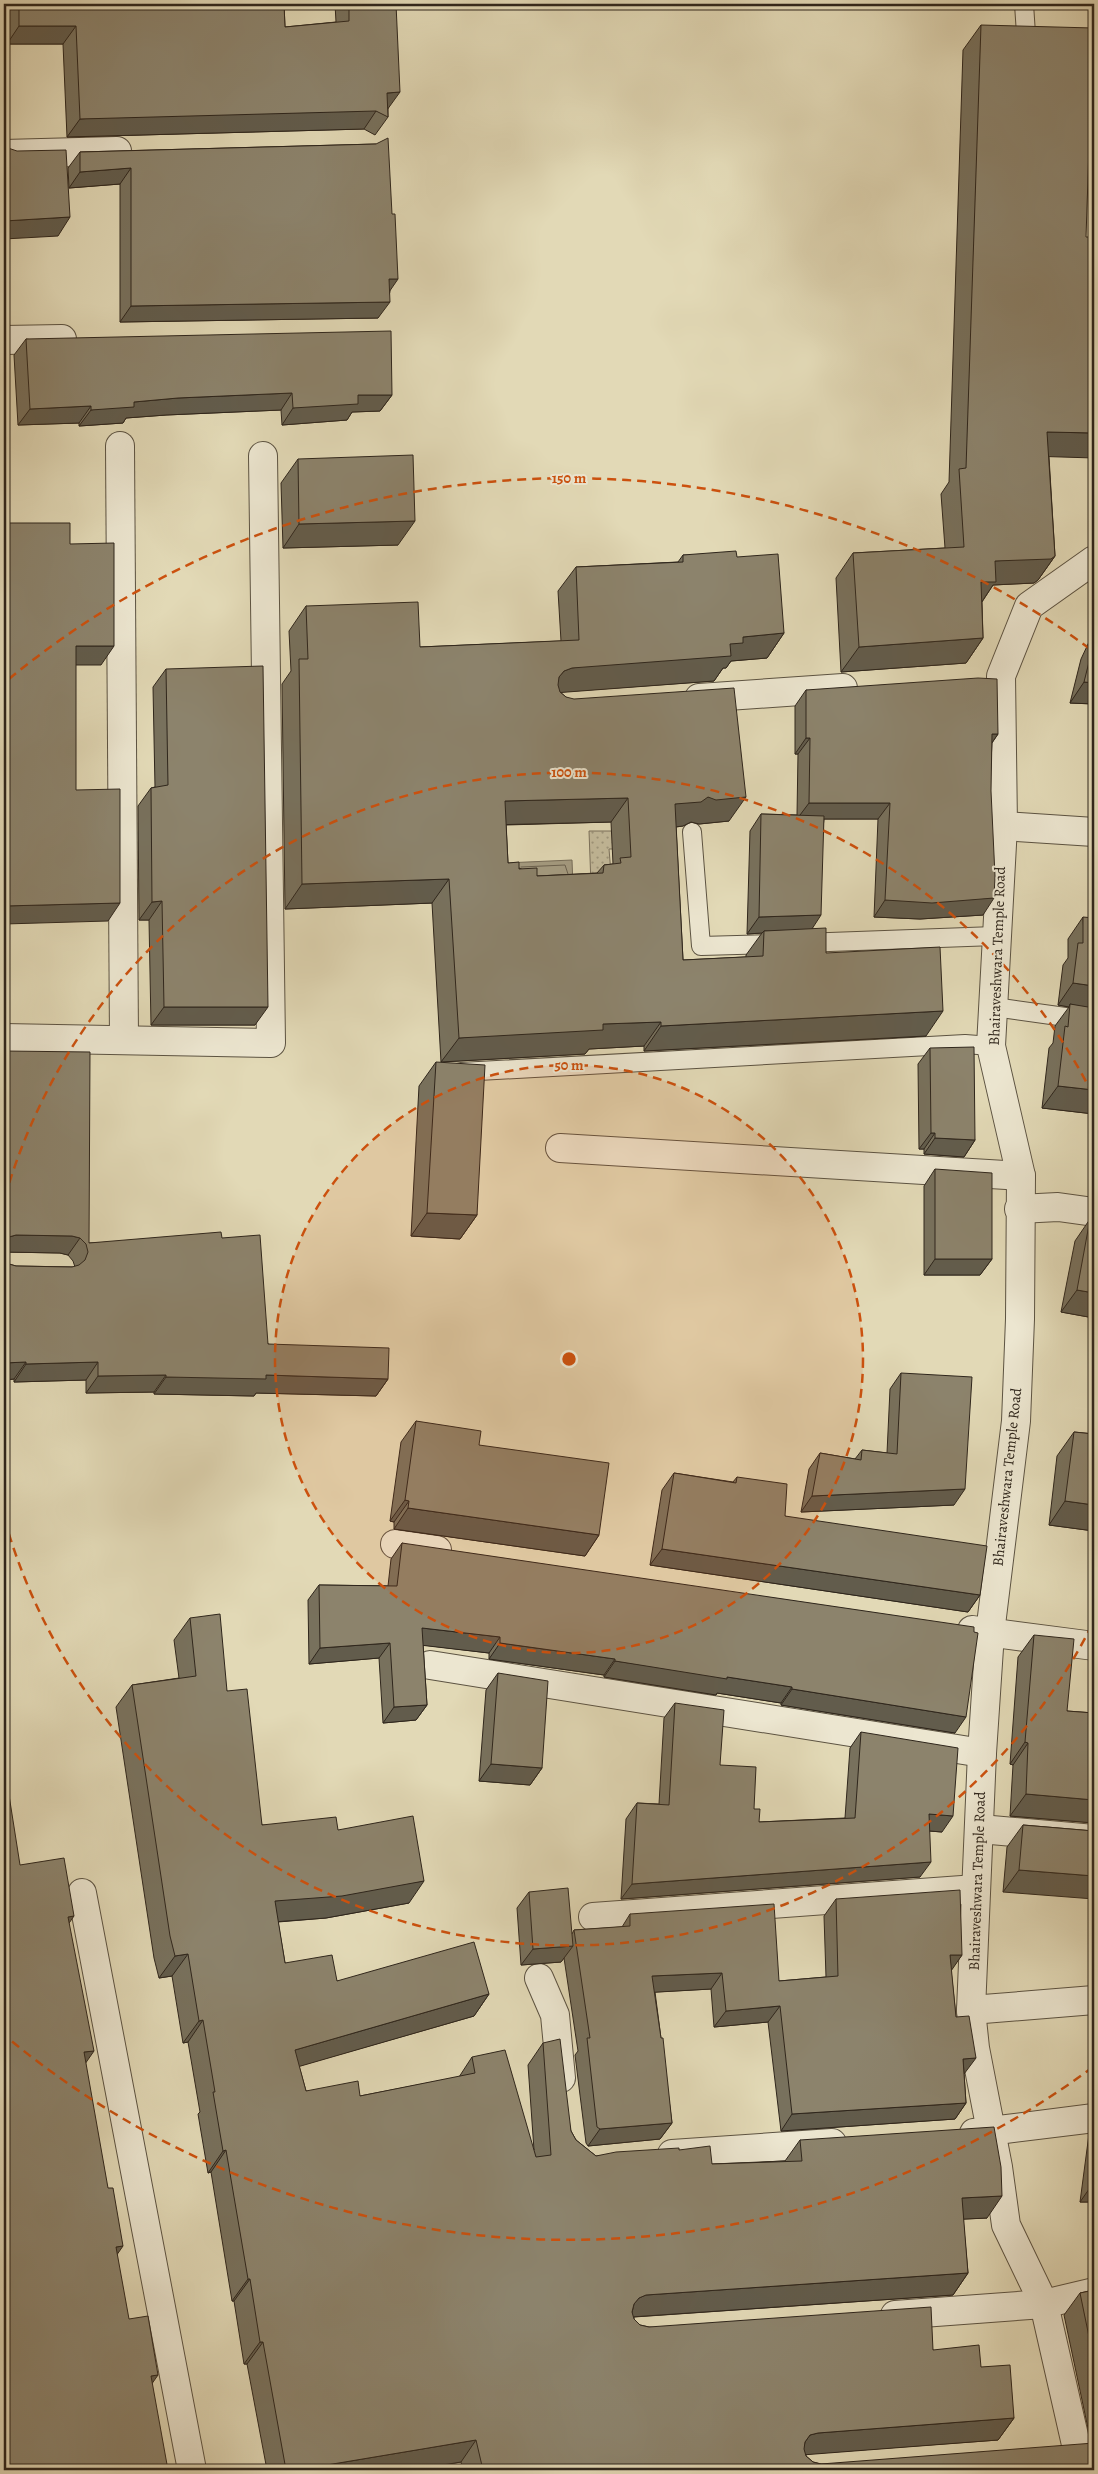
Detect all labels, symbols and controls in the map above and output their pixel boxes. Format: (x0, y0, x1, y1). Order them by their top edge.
text: 150 m (552, 468, 587, 488)
text: 100 m (551, 762, 587, 782)
street label: Bhairaveshwara Temple Road (984, 865, 1010, 1046)
text: 50 m (554, 1055, 584, 1075)
centre of rings (560, 1350, 578, 1368)
street label: Bhairaveshwara Temple Road (988, 1386, 1026, 1567)
street label: Bhairaveshwara Temple Road (964, 1790, 990, 1971)

